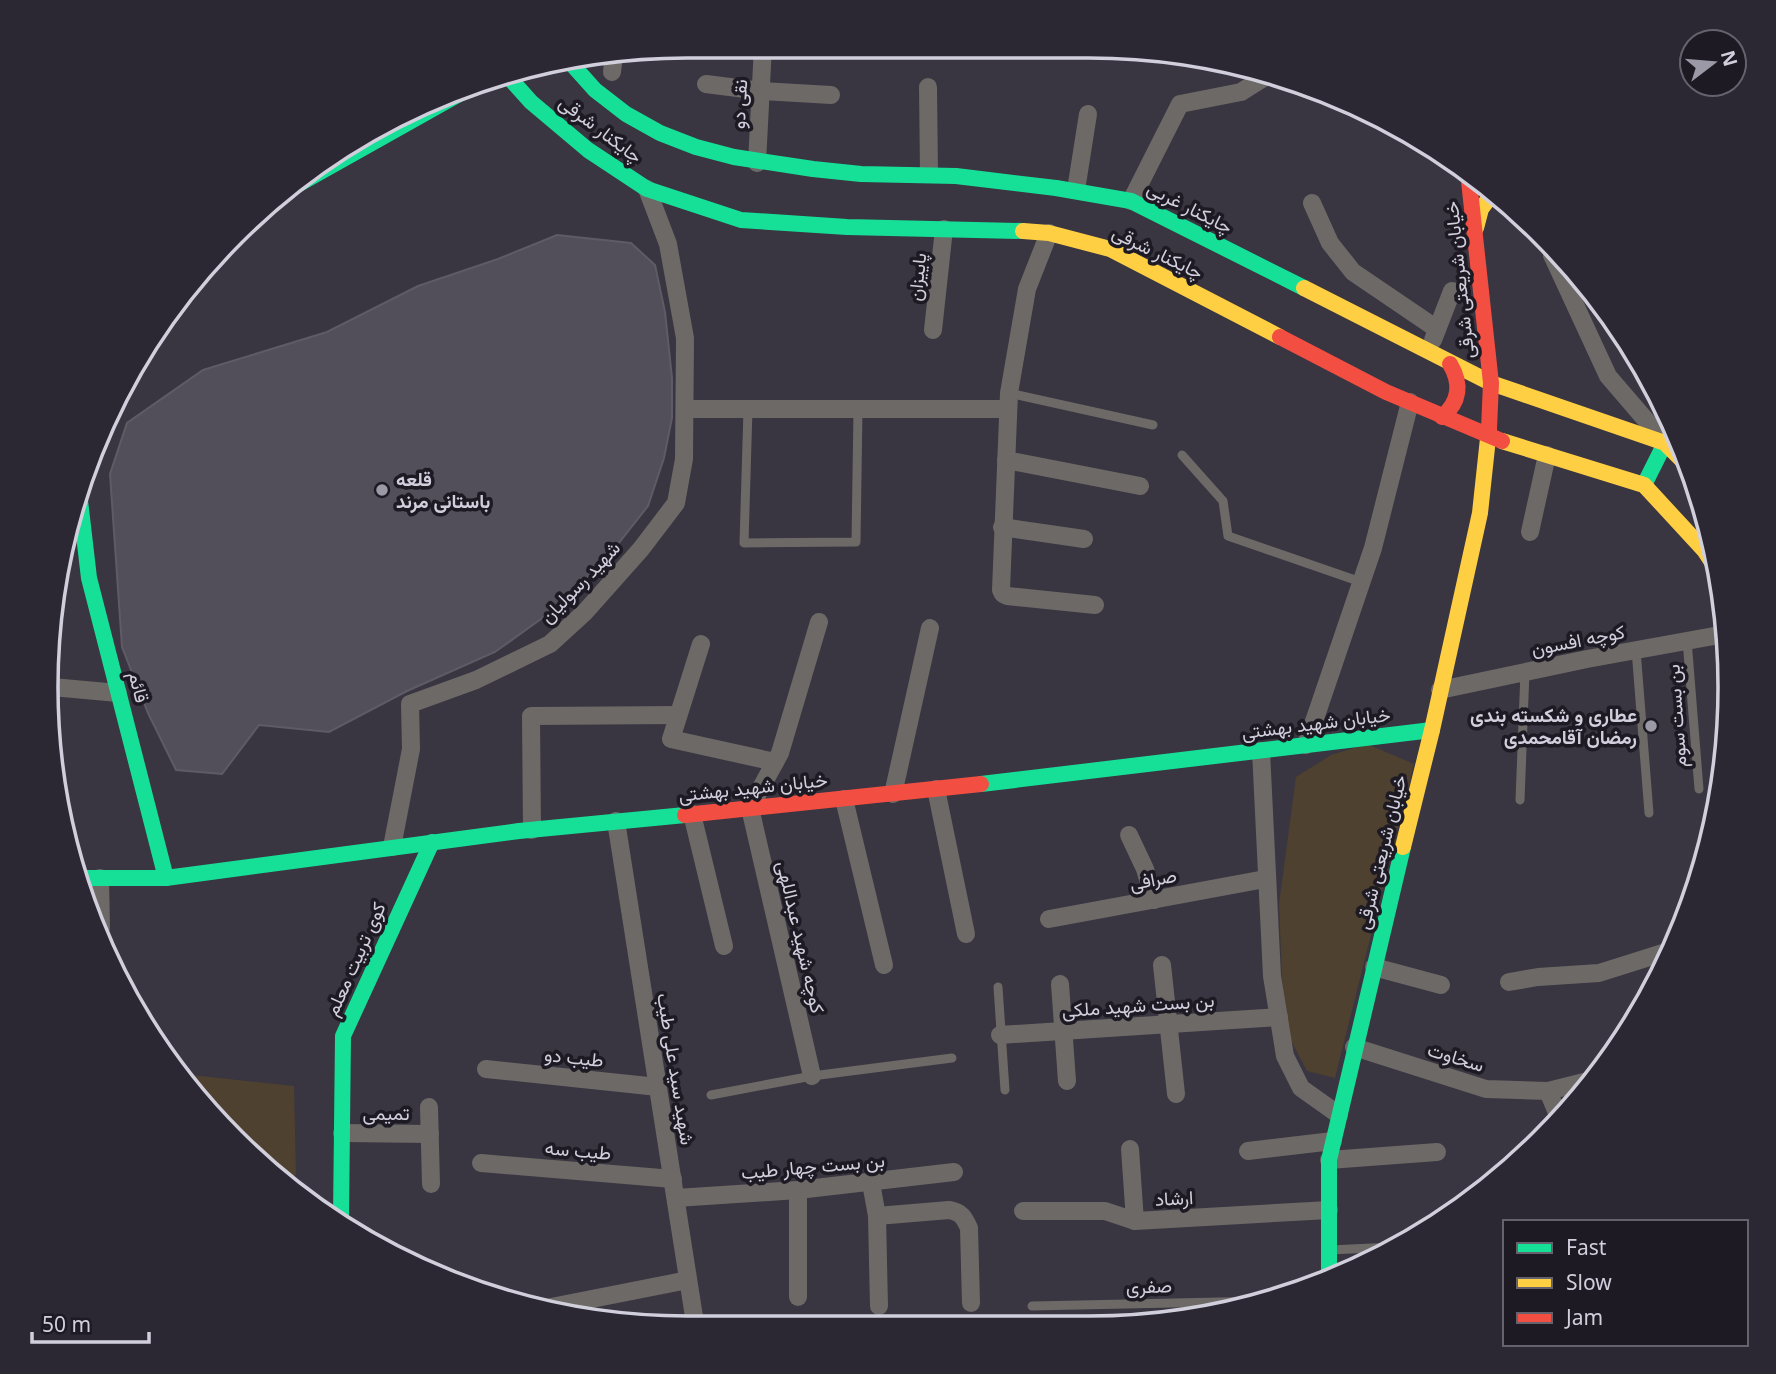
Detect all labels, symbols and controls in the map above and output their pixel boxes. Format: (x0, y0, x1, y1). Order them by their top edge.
north arrow (1678, 28, 1748, 98)
text: N (1715, 47, 1744, 69)
street label: نقی دو (725, 79, 753, 129)
street label: چایکنار شرقی (553, 89, 648, 170)
street label: چایکنار غربی (1142, 174, 1237, 240)
street label: خیابان شریعتی شرقی (1438, 200, 1480, 360)
street label: چایکنار شرقی (1108, 219, 1208, 286)
street label: پاییزان (902, 252, 933, 302)
place label: قلعه باستانی مرند (396, 466, 490, 514)
marker: قلعه باستانی مرند (374, 482, 390, 498)
street label: شهید رسولیان (534, 535, 626, 629)
street label: كوچه افسون (1529, 618, 1627, 663)
street label: بن بست سوم (1659, 664, 1693, 768)
street label: قائم (123, 669, 155, 705)
street label: خیابان شهید بهشتی (1240, 701, 1392, 745)
place label: عطاری و شکسته بندی رمضان آقامحمدی (1470, 702, 1637, 750)
marker: عطاری و شکسته بندی رمضان آقامحمدی (1643, 718, 1659, 734)
street label: خیابان شهید بهشتی (677, 766, 829, 808)
street label: خیابان شریعتی شرقی (1349, 772, 1413, 932)
street label: کوچه شهید عبداللهی (770, 858, 831, 1016)
street label: صرافی (1127, 862, 1179, 896)
street label: کوی تربیت معلم (318, 898, 392, 1020)
street label: بن بست شهید ملکی (1061, 987, 1215, 1023)
street label: شهید سید علی طیب (651, 991, 701, 1147)
street label: سخاوت (1424, 1036, 1488, 1078)
street label: طیب دو (543, 1041, 605, 1073)
street label: تمیمی (362, 1100, 410, 1126)
street label: طیب سه (544, 1134, 612, 1166)
street label: بن بست چهار طیب (740, 1147, 886, 1186)
street label: ارشاد (1154, 1184, 1194, 1212)
legend (1503, 1220, 1748, 1346)
text: Fast (1566, 1233, 1607, 1261)
text: Slow (1566, 1268, 1612, 1296)
street label: صفری (1126, 1273, 1172, 1299)
scale bar (32, 1300, 149, 1344)
text: Jam (1564, 1303, 1603, 1331)
text: 50 m (42, 1310, 91, 1338)

